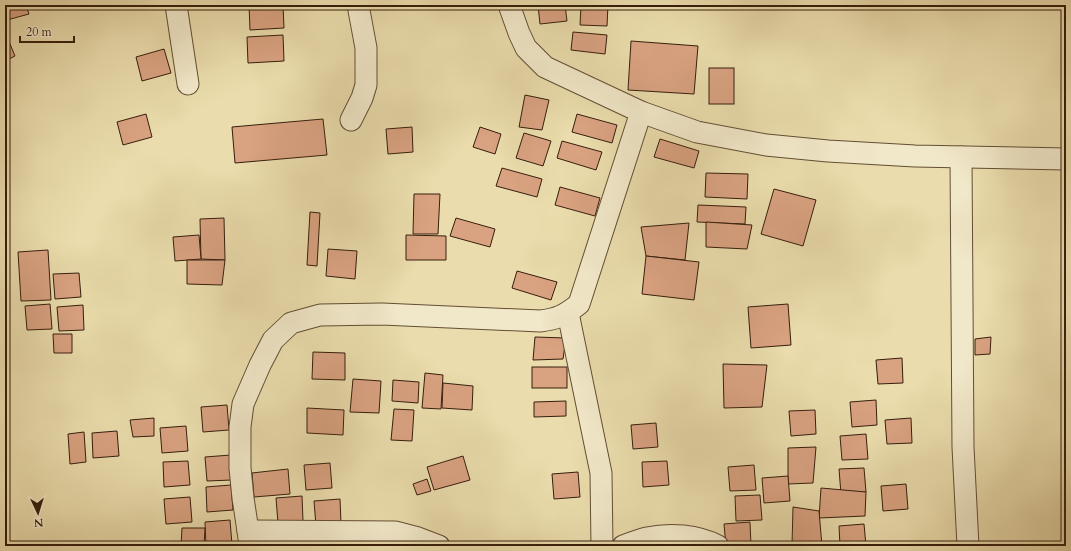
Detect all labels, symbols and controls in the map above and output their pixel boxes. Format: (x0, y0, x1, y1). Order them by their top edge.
scale bar (20, 18, 74, 44)
text: 20 m (26, 24, 53, 40)
north arrow (18, 493, 58, 533)
text: N (33, 515, 44, 530)

